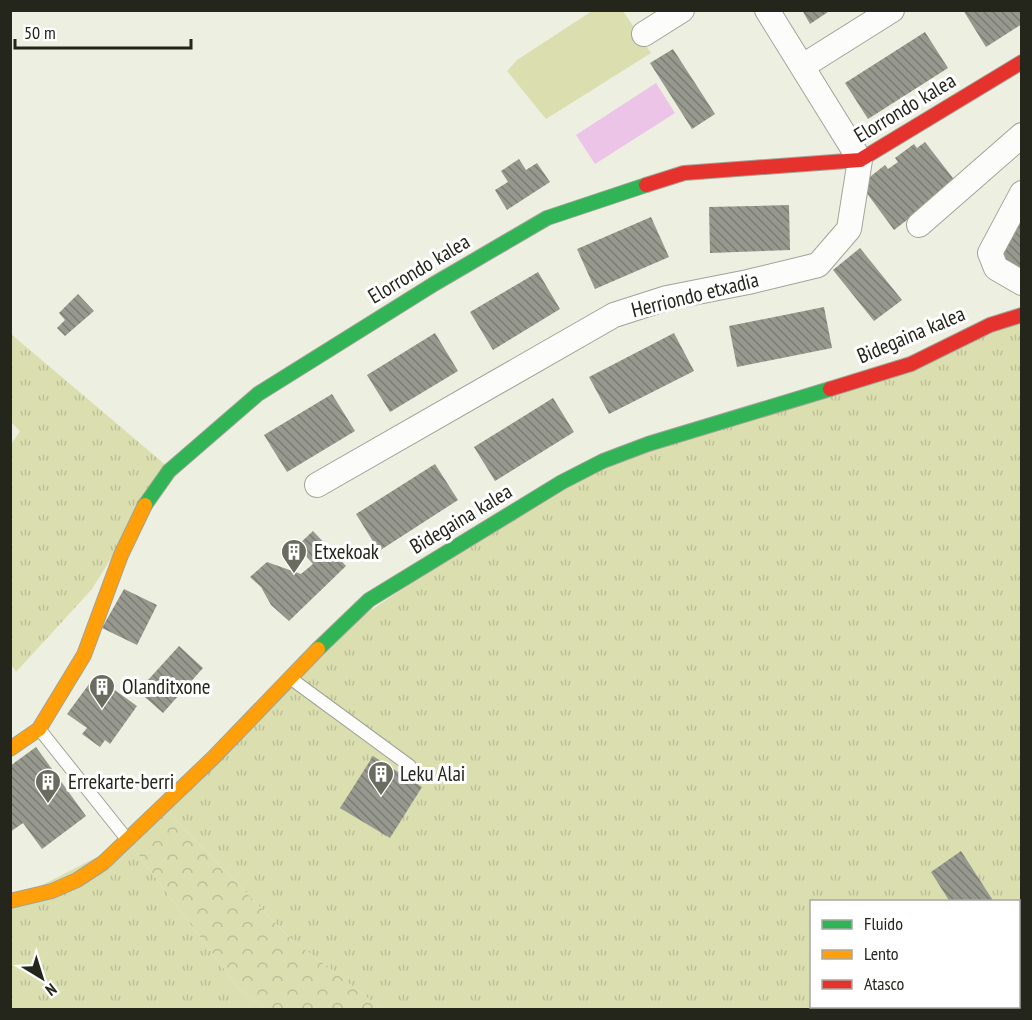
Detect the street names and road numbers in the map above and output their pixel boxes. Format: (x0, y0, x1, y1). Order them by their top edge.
street label: Elorrondo kalea (849, 67, 961, 148)
street label: Elorrondo kalea (363, 228, 475, 309)
street label: Herriondo etxadia (628, 266, 761, 323)
street label: Bidegaina kalea (853, 300, 969, 369)
street label: Bidegaina kalea (405, 477, 517, 560)

